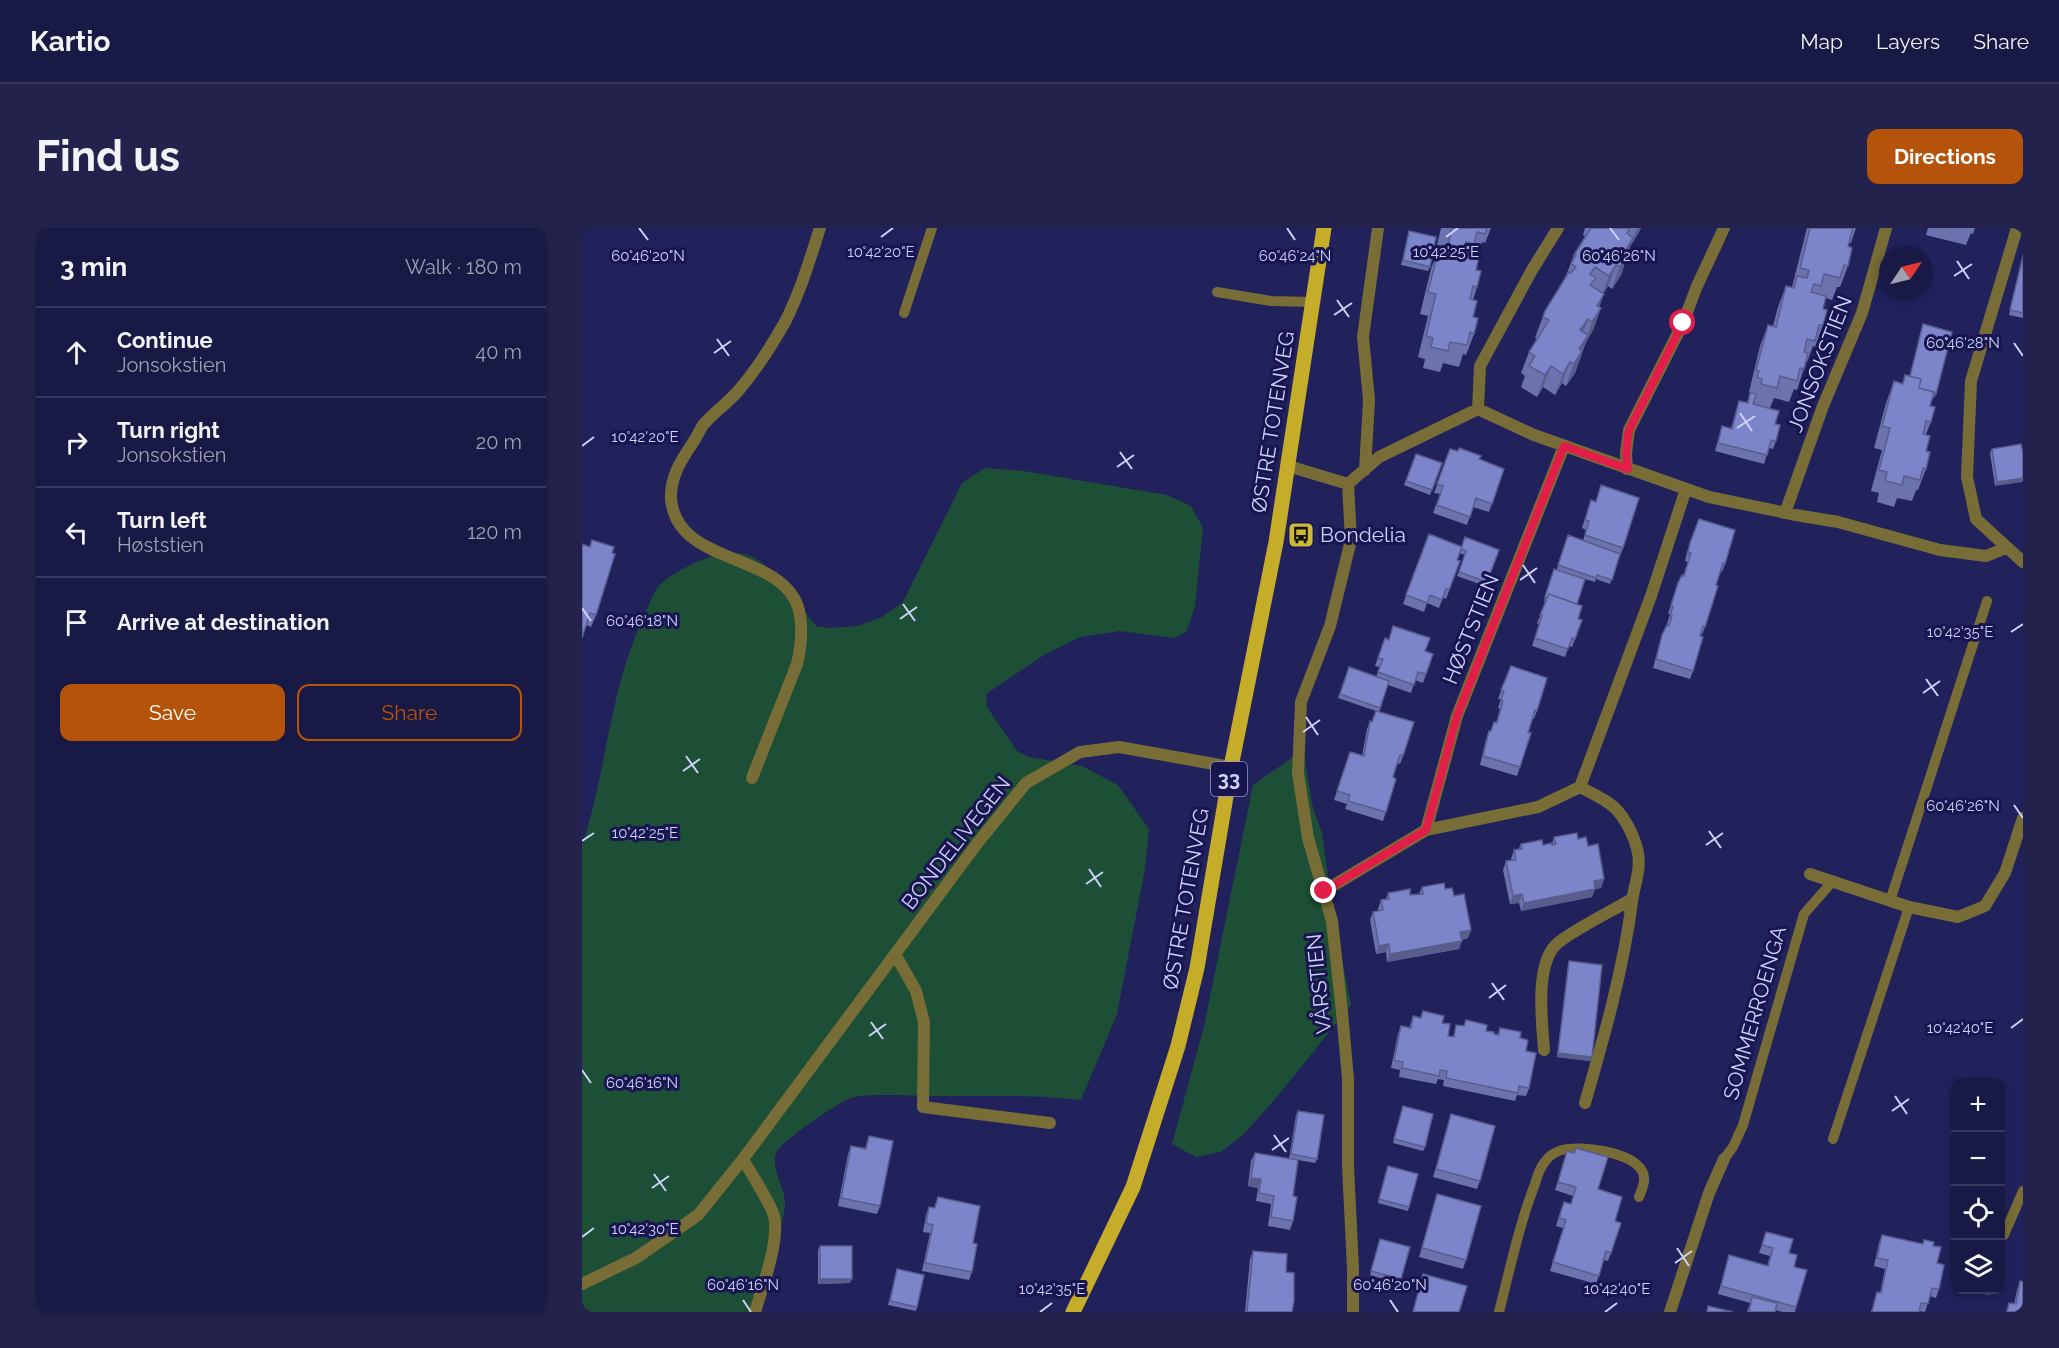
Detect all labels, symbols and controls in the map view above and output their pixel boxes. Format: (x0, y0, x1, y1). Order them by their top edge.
text: Kartio (30, 25, 110, 58)
text: Map (1800, 29, 1843, 54)
text: Layers (1876, 29, 1940, 54)
text: Share (1973, 29, 2029, 54)
button: Directions (1867, 129, 2023, 184)
text: Find us (36, 132, 180, 181)
text: 10°42'20"E (847, 243, 915, 261)
text: 10°42'25"E (1413, 243, 1479, 261)
north arrow (1879, 246, 1933, 300)
text: 60°46'20"N (611, 247, 685, 265)
text: 60°46'24"N (1259, 247, 1331, 265)
text: 60°46'26"N (1582, 247, 1656, 265)
text: 3 min (60, 252, 127, 282)
text: Walk · 180 m (405, 255, 522, 279)
street label: JONSOKSTIEN (1782, 292, 1857, 435)
route start (1669, 309, 1695, 335)
text: Continue (117, 327, 213, 353)
street label: ØSTRE TOTENVEG (1246, 329, 1299, 515)
text: 60°46'28"N (1926, 334, 2000, 352)
icon: ahead (60, 336, 93, 369)
text: 40 m (475, 340, 522, 364)
text: Jonsokstien (117, 353, 226, 377)
text: Turn right (117, 417, 220, 443)
icon: right (60, 426, 93, 459)
text: 10°42'20"E (611, 428, 679, 446)
text: 20 m (476, 430, 522, 454)
text: Jonsokstien (117, 443, 226, 467)
text: Turn left (117, 507, 207, 533)
icon: left (60, 516, 93, 549)
text: 120 m (467, 520, 522, 544)
bus stop icon: Bondelia (1286, 520, 1316, 550)
place label: Bondelia (1320, 522, 1406, 547)
text: Høststien (117, 533, 204, 557)
street label: HØSTSTIEN (1437, 570, 1504, 688)
icon: arrive (60, 606, 93, 639)
text: Arrive at destination (117, 609, 330, 635)
text: 60°46'18"N (606, 612, 678, 630)
text: 10°42'35"E (1927, 623, 1993, 641)
button: Save (60, 684, 285, 741)
button: Share (297, 684, 522, 741)
road number: 33 (1211, 762, 1247, 796)
street label: BONDELIVEGEN (896, 771, 1015, 914)
text: 60°46'26"N (1926, 797, 2000, 815)
street label: ØSTRE TOTENVEG (1157, 806, 1214, 992)
text: 10°42'25"E (612, 824, 678, 842)
route end (1310, 877, 1336, 903)
street label: SOMMERROENGA (1718, 923, 1791, 1103)
street label: VÅRSTIEN (1301, 933, 1336, 1035)
text: 10°42'40"E (1927, 1019, 1993, 1037)
text: 60°46'16"N (606, 1074, 678, 1092)
map controls (1951, 1078, 2005, 1294)
button: + (1951, 1078, 2005, 1132)
button: − (1951, 1132, 2005, 1186)
button: locate (1951, 1186, 2005, 1240)
text: 10°42'30"E (611, 1220, 679, 1238)
button: layers (1951, 1240, 2005, 1294)
text: 60°46'16"N (707, 1276, 779, 1294)
text: 60°46'20"N (1353, 1276, 1427, 1294)
text: 10°42'35"E (1019, 1280, 1085, 1298)
text: 10°42'40"E (1584, 1280, 1650, 1298)

